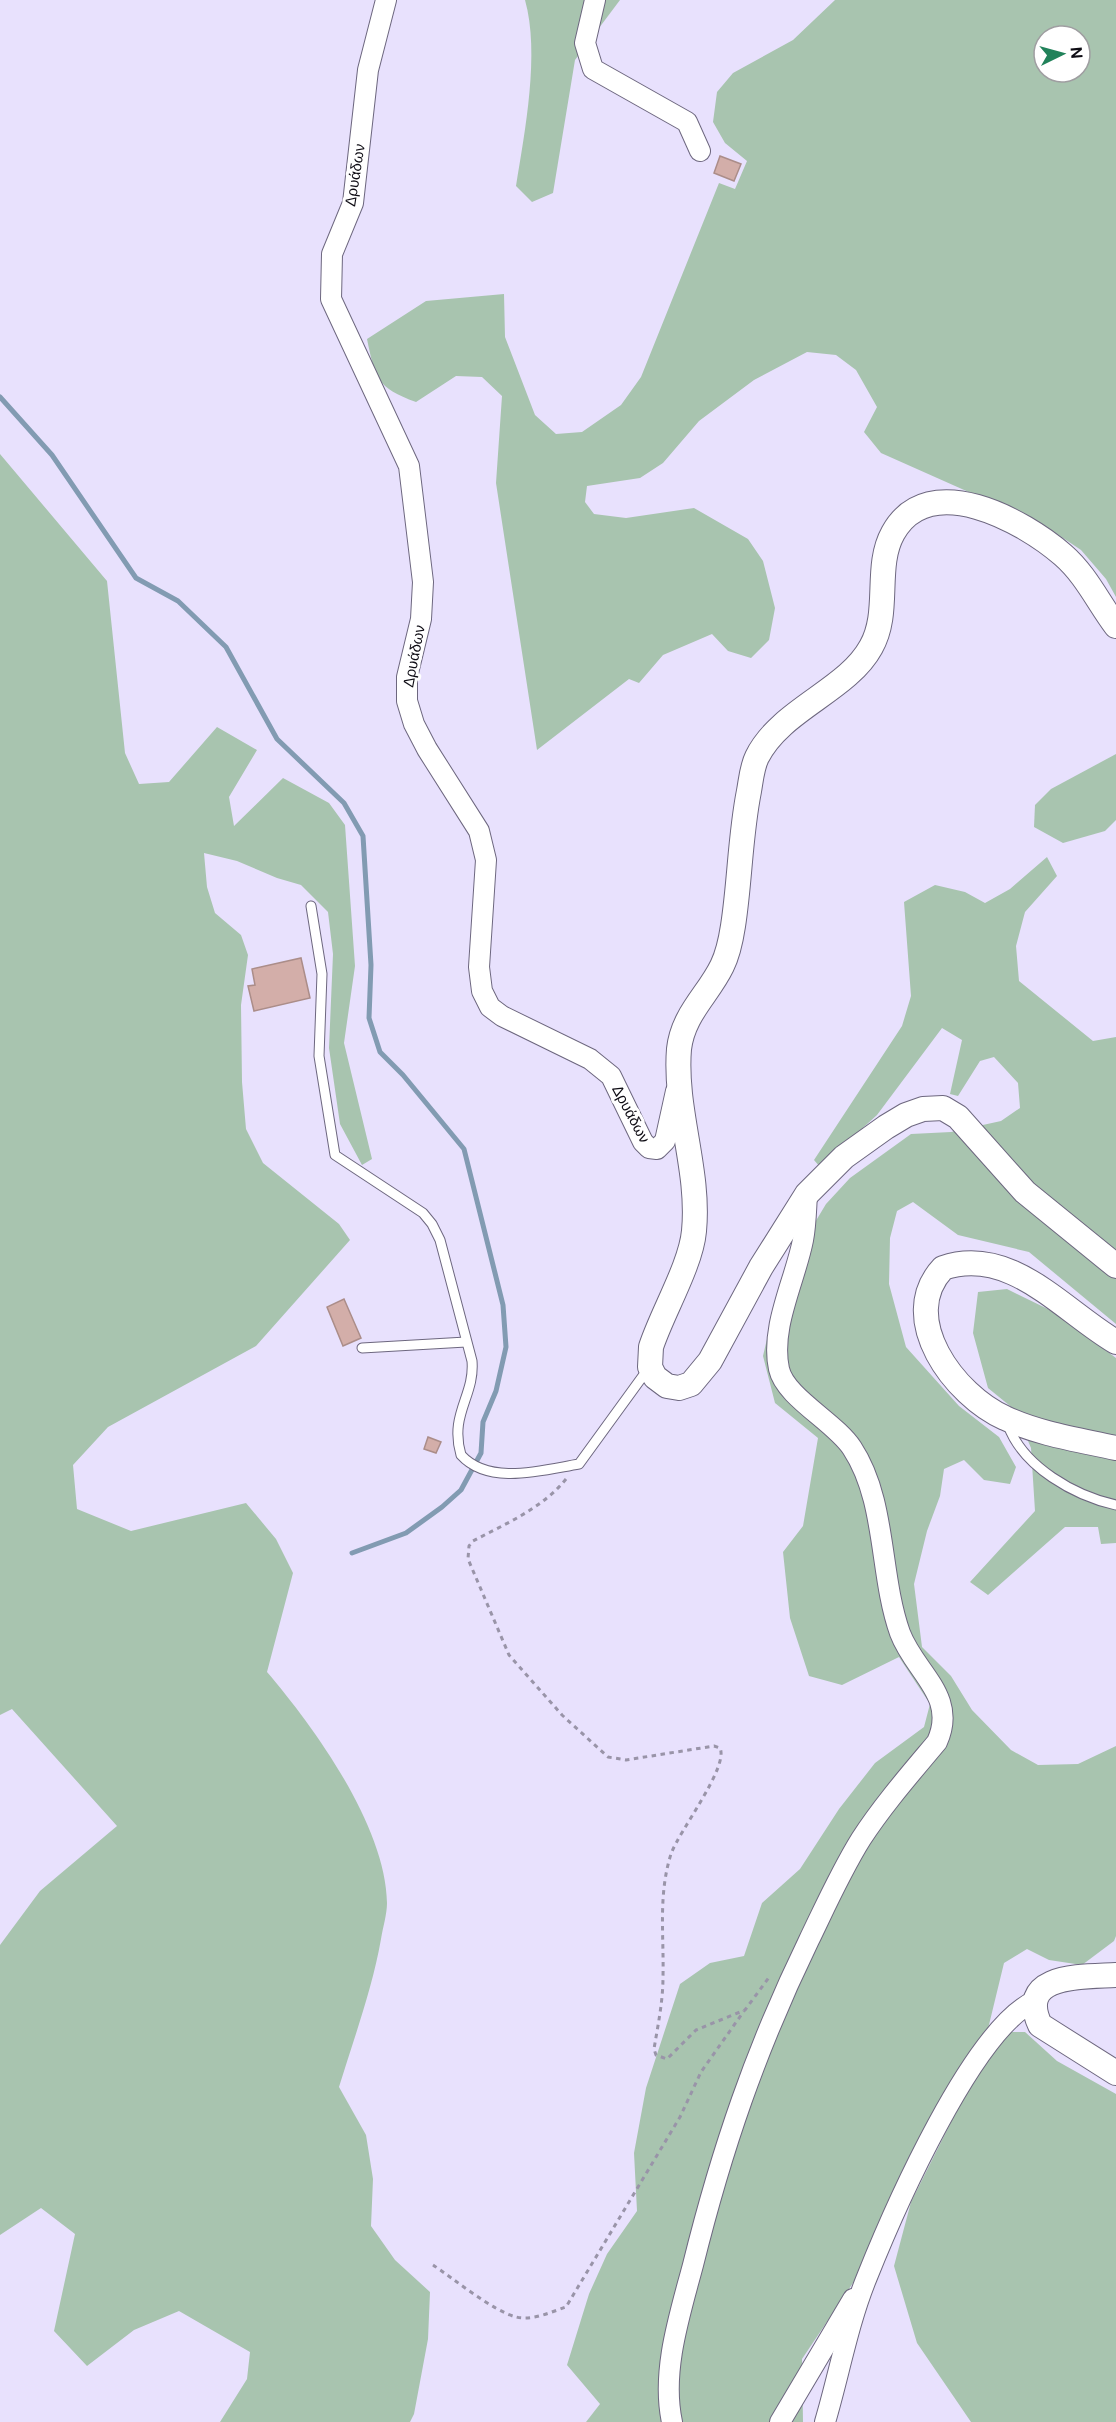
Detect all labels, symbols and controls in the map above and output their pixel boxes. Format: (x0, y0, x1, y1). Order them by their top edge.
north arrow (1032, 24, 1092, 84)
text: N (1065, 46, 1087, 59)
street label: Δρυάδων (340, 142, 370, 208)
street label: Δρυάδων (398, 623, 430, 689)
street label: Δρυάδων (607, 1081, 655, 1147)

